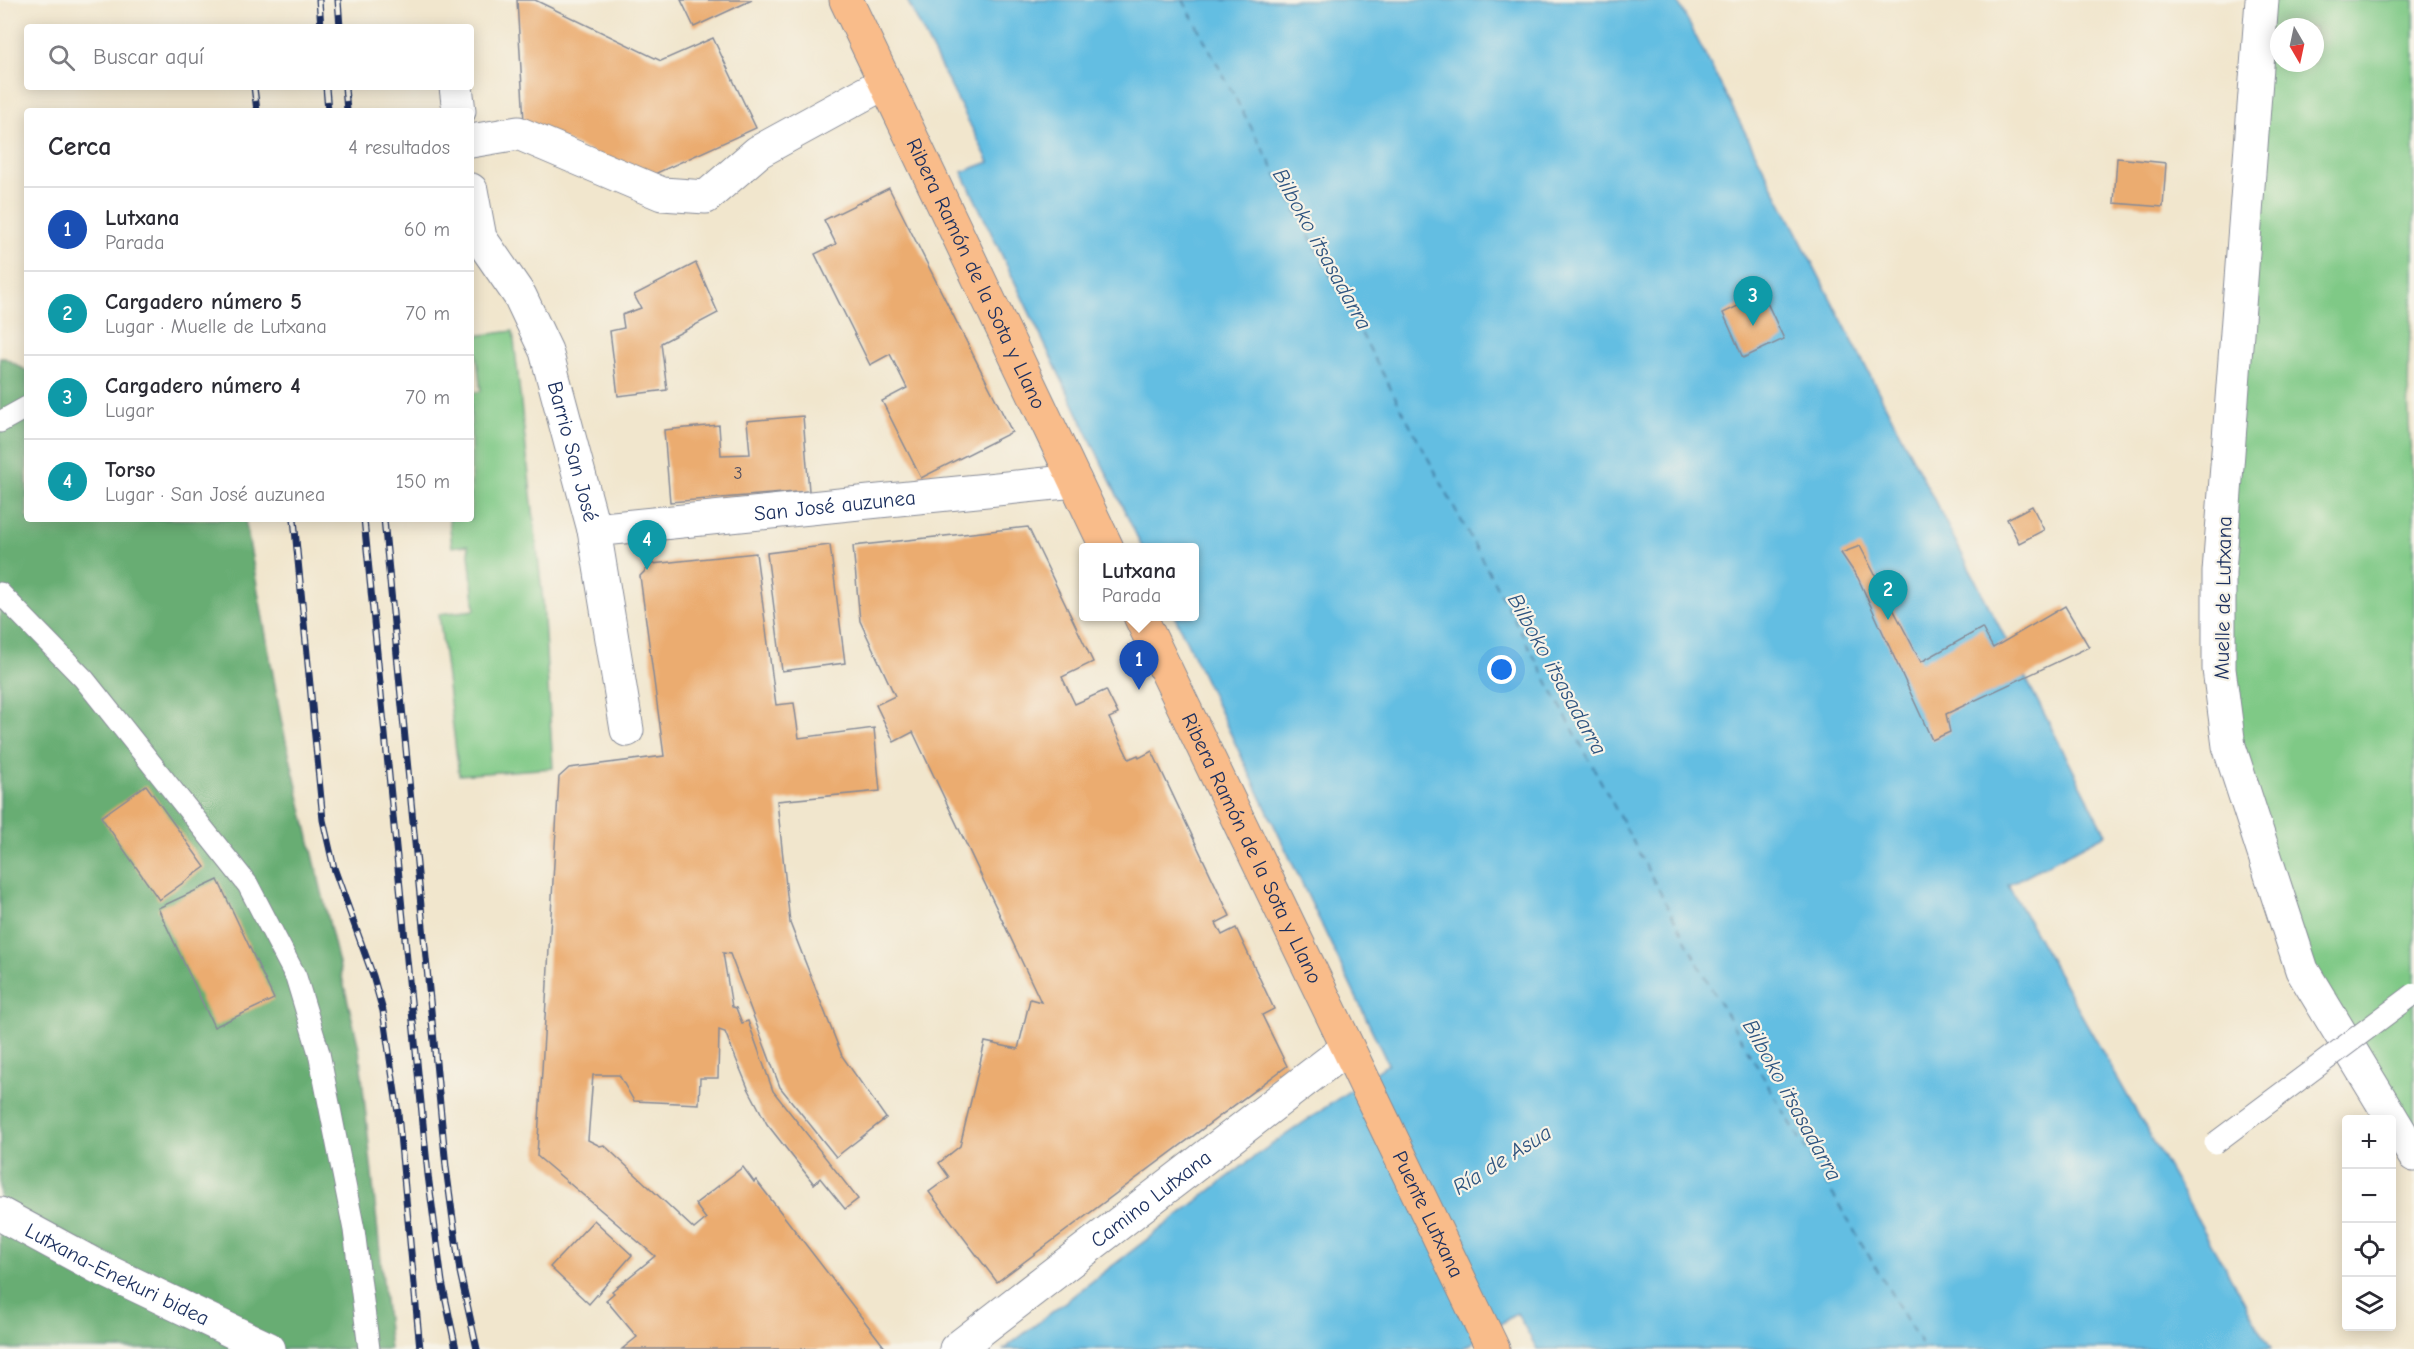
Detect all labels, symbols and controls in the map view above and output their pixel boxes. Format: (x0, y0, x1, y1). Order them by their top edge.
north arrow (2270, 18, 2324, 72)
search box (24, 24, 474, 90)
icon: search (45, 41, 78, 74)
text: Buscar aquí (93, 44, 204, 70)
text: Cerca (48, 132, 112, 162)
street label: Ribera Ramón de la Sota y Llano (902, 134, 1051, 413)
text: 4 resultados (348, 136, 450, 159)
water label: Bilboko itsasadarra (1267, 164, 1377, 334)
text: Lutxana (105, 205, 180, 231)
text: 1 (64, 218, 71, 241)
text: 60 m (404, 218, 450, 241)
text: Parada (105, 231, 164, 254)
pin: 3 (1734, 276, 1772, 326)
text: Cargadero número 5 (105, 289, 302, 315)
text: 2 (63, 302, 72, 325)
text: 70 m (405, 302, 450, 325)
text: Lugar · Muelle de Lutxana (105, 315, 327, 338)
text: Cargadero número 4 (105, 373, 301, 399)
street label: Barrio San José (543, 379, 603, 524)
text: 3 (63, 386, 72, 409)
text: 70 m (405, 386, 450, 409)
text: Lugar (105, 399, 154, 422)
text: Torso (105, 457, 156, 483)
house number: 3 (733, 463, 743, 484)
text: 4 (63, 470, 72, 493)
text: 150 m (396, 470, 450, 493)
text: Lugar · San José auzunea (105, 483, 325, 506)
street label: San José auzunea (753, 485, 917, 526)
street label: Muelle de Lutxana (2210, 516, 2236, 680)
pin: 4 (628, 520, 666, 570)
popup (1079, 543, 1199, 621)
text: Lutxana (1102, 558, 1176, 584)
pin: 2 (1868, 570, 1908, 620)
text: Parada (1102, 584, 1161, 607)
water label: Bilboko itsasadarra (1502, 589, 1612, 759)
pin: 1 (1120, 640, 1158, 690)
your location (1487, 655, 1516, 684)
street label: Ribera Ramón de la Sota y Llano (1177, 709, 1327, 988)
water label: Bilboko itsasadarra (1737, 1015, 1847, 1185)
map controls (2342, 1115, 2396, 1331)
button: + (2342, 1115, 2396, 1169)
water label: Ría de Asua (1448, 1119, 1556, 1201)
street label: Camino Lutxana (1086, 1145, 1216, 1253)
street label: Puente Lutxana (1387, 1147, 1469, 1281)
button: − (2342, 1169, 2396, 1223)
street label: Lutxana-Enekuri bidea (21, 1218, 213, 1331)
button: locate (2342, 1223, 2396, 1277)
button: layers (2342, 1277, 2396, 1331)

